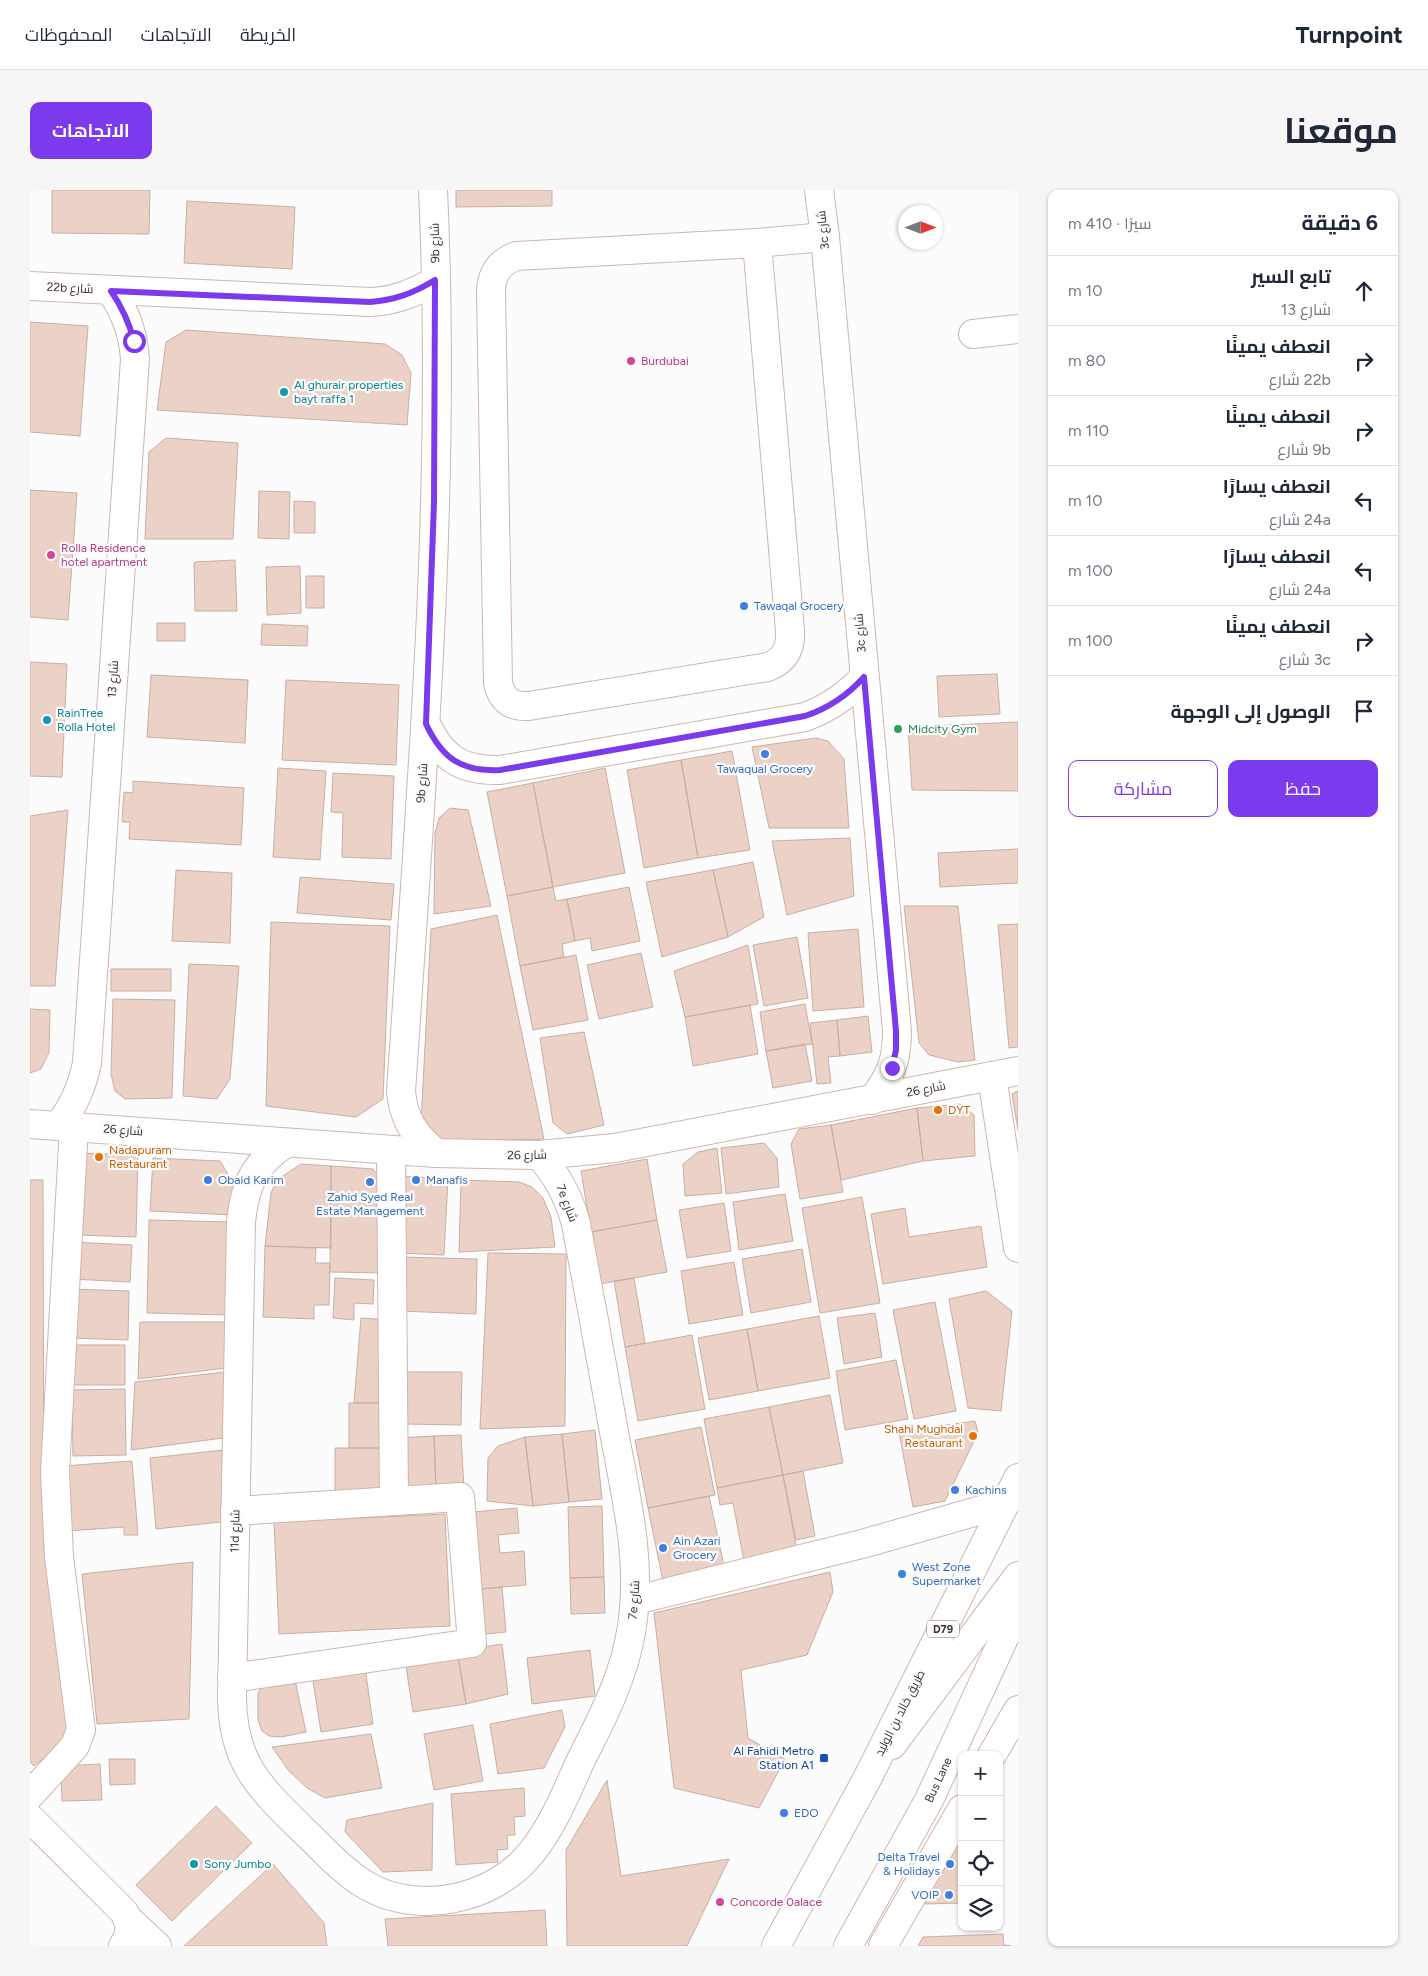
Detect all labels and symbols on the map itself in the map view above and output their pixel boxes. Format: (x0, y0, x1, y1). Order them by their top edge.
north arrow (898, 205, 943, 250)
street label: 3c شارع (814, 210, 833, 250)
street label: 9b شارع (428, 223, 443, 263)
street label: 22b شارع (46, 280, 94, 297)
route start (123, 330, 146, 353)
place label: Burdubai (641, 354, 689, 368)
marker: Burdubai (625, 355, 637, 367)
place label: Al ghurair properties bayt raffa 1 (294, 378, 404, 406)
marker: Al ghurair properties bayt raffa 1 (278, 386, 290, 398)
place label: Rolla Residence hotel apartment (61, 541, 148, 569)
marker: Rolla Residence hotel apartment (45, 549, 57, 561)
place label: Tawaqal Grocery (754, 599, 844, 613)
marker: Tawaqal Grocery (738, 600, 750, 612)
street label: 3c شارع (851, 613, 870, 653)
street label: شارع 13 (105, 660, 122, 698)
place label: RainTree Rolla Hotel (57, 706, 116, 734)
marker: RainTree Rolla Hotel (41, 714, 53, 726)
place label: Midcity Gym (908, 722, 977, 736)
marker: Midcity Gym (892, 723, 904, 735)
marker: Tawaqual Grocery (759, 748, 771, 760)
street label: 9b شارع (414, 762, 431, 804)
place label: Tawaqual Grocery (717, 762, 814, 776)
route end (881, 1057, 904, 1080)
street label: شارع 26 (905, 1078, 947, 1101)
place label: DYT (948, 1103, 970, 1117)
marker: DYT (932, 1104, 944, 1116)
street label: شارع 26 (103, 1122, 143, 1139)
place label: Nadapuram Restaurant (109, 1143, 172, 1171)
street label: شارع 26 (507, 1148, 547, 1163)
marker: Nadapuram Restaurant (93, 1151, 105, 1163)
place label: Obaid Karim (218, 1173, 284, 1187)
place label: Manafis (426, 1173, 468, 1187)
marker: Obaid Karim (202, 1174, 214, 1186)
marker: Manafis (410, 1174, 422, 1186)
marker: Zahid Syed Real Estate Management (364, 1176, 376, 1188)
street label: 7e شارع (553, 1182, 581, 1224)
place label: Zahid Syed Real Estate Management (316, 1190, 424, 1218)
place label: Shahi Mughdal Restaurant (884, 1422, 963, 1450)
marker: Shahi Mughdal Restaurant (967, 1430, 979, 1442)
place label: Kachins (965, 1483, 1007, 1497)
marker: Kachins (949, 1484, 961, 1496)
street label: 11d شارع (228, 1509, 243, 1553)
place label: Ain Azari Grocery (673, 1534, 721, 1562)
marker: Ain Azari Grocery (657, 1542, 669, 1554)
place label: West Zone Supermarket (912, 1560, 981, 1588)
marker: West Zone Supermarket (896, 1568, 908, 1580)
street label: 7e شارع (626, 1580, 643, 1620)
road number: D79 (927, 1620, 959, 1638)
street label: طريق خالد بن الوليد (872, 1668, 928, 1758)
place label: Al Fahidi Metro Station A1 (733, 1744, 814, 1772)
marker: Al Fahidi Metro Station A1 (818, 1752, 830, 1764)
street label: Bus Lane (922, 1755, 955, 1805)
place label: EDO (794, 1806, 819, 1820)
marker: EDO (778, 1807, 790, 1819)
place label: Delta Travel & Holidays (878, 1850, 940, 1878)
place label: Sony Jumbo (204, 1857, 271, 1871)
marker: Sony Jumbo (188, 1858, 200, 1870)
marker: Delta Travel & Holidays (944, 1858, 956, 1870)
place label: VOIP (911, 1888, 939, 1902)
marker: VOIP (943, 1889, 955, 1901)
place label: Concorde 0alace (730, 1895, 822, 1909)
marker: Concorde 0alace (714, 1896, 726, 1908)

